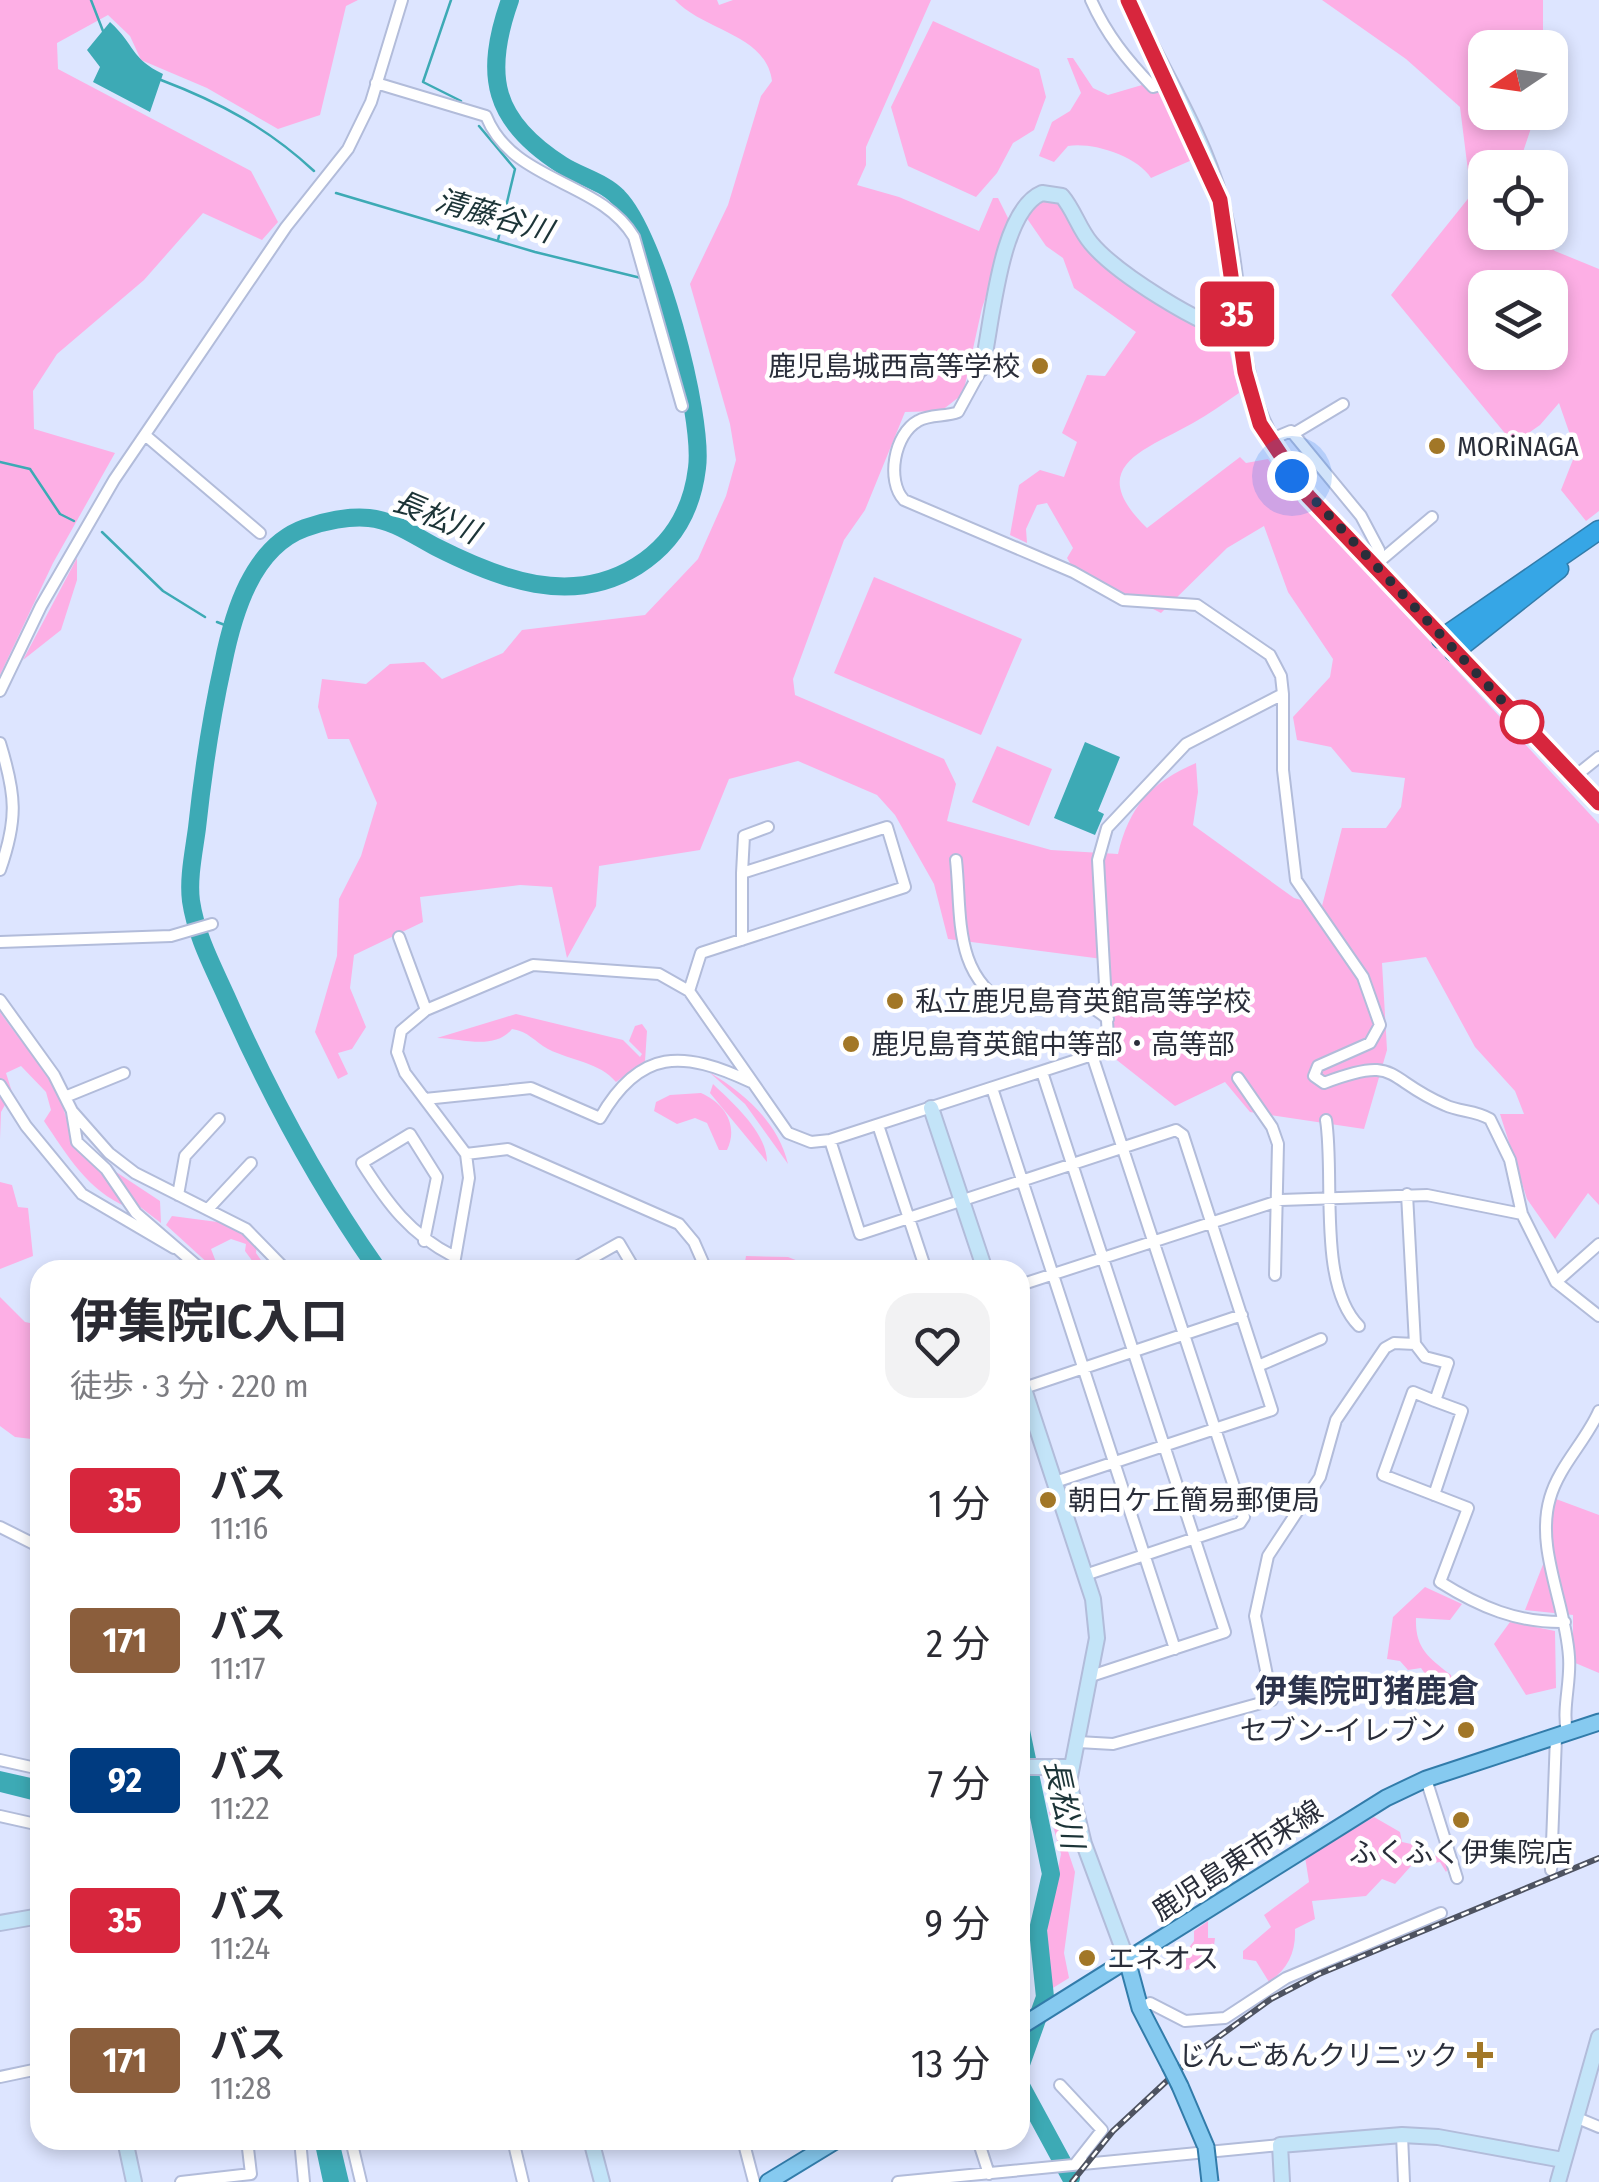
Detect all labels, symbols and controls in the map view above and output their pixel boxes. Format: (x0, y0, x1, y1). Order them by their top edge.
north arrow (1468, 30, 1568, 130)
map controls (1468, 30, 1568, 370)
button: locate (1468, 150, 1568, 250)
water label: 清藤谷川 (431, 182, 560, 251)
button: layers (1468, 270, 1568, 370)
line badge: 35 (1192, 282, 1282, 346)
text: 35 (1220, 293, 1254, 335)
place label: 鹿児島城西高等学校 (768, 350, 1020, 383)
marker: 鹿児島城西高等学校 (1029, 355, 1051, 377)
place label: MORiNAGA (1457, 430, 1579, 463)
marker: MORiNAGA (1426, 435, 1448, 457)
your location (1267, 451, 1317, 501)
water label: 長松川 (388, 483, 487, 552)
unlabelled marker (1501, 701, 1543, 743)
place label: 私立鹿児島育英館高等学校 (915, 985, 1251, 1018)
marker: 私立鹿児島育英館高等学校 (884, 990, 906, 1012)
place label: 鹿児島育英館中等部・高等部 (871, 1028, 1235, 1061)
marker: 鹿児島育英館中等部・高等部 (840, 1033, 862, 1055)
text: 伊集院IC入口 (70, 1293, 348, 1351)
button: heart (885, 1293, 990, 1398)
text: 徒歩 · 3 分 · 220 m (70, 1367, 309, 1405)
text: バス (210, 1462, 286, 1508)
text: 35 (108, 1479, 142, 1521)
text: 1 分 (928, 1481, 990, 1527)
place label: 朝日ケ丘簡易郵便局 (1068, 1484, 1320, 1517)
marker: 朝日ケ丘簡易郵便局 (1037, 1489, 1059, 1511)
text: 11:16 (210, 1509, 268, 1547)
text: バス (210, 1602, 286, 1648)
text: 171 (103, 1619, 147, 1661)
text: 2 分 (926, 1621, 990, 1667)
text: 11:17 (210, 1649, 265, 1687)
district label: 伊集院町猪鹿倉 (1255, 1672, 1479, 1710)
place label: セブン-イレブン (1240, 1714, 1446, 1747)
marker: セブン-イレブン (1455, 1719, 1477, 1741)
text: バス (210, 1742, 286, 1788)
water label: 長松川 (1037, 1756, 1092, 1855)
text: 92 (108, 1759, 142, 1801)
text: 7 分 (928, 1761, 990, 1807)
text: 11:22 (210, 1789, 270, 1827)
street label: 鹿児島東市来線 (1146, 1793, 1328, 1928)
marker: ふくふく伊集院店 (1450, 1809, 1472, 1831)
place label: ふくふく伊集院店 (1349, 1836, 1573, 1869)
text: バス (210, 1882, 286, 1928)
text: 35 (108, 1899, 142, 1941)
text: 9 分 (925, 1901, 990, 1947)
text: 11:24 (210, 1929, 270, 1967)
place label: エネオス (1107, 1942, 1219, 1975)
marker: エネオス (1076, 1947, 1098, 1969)
text: バス (210, 2022, 286, 2068)
text: 171 (103, 2039, 147, 2081)
place label: じんごあんクリニック (1178, 2039, 1458, 2072)
text: 13 分 (911, 2041, 990, 2087)
marker: じんごあんクリニック (1467, 2042, 1493, 2068)
text: 11:28 (210, 2069, 271, 2107)

